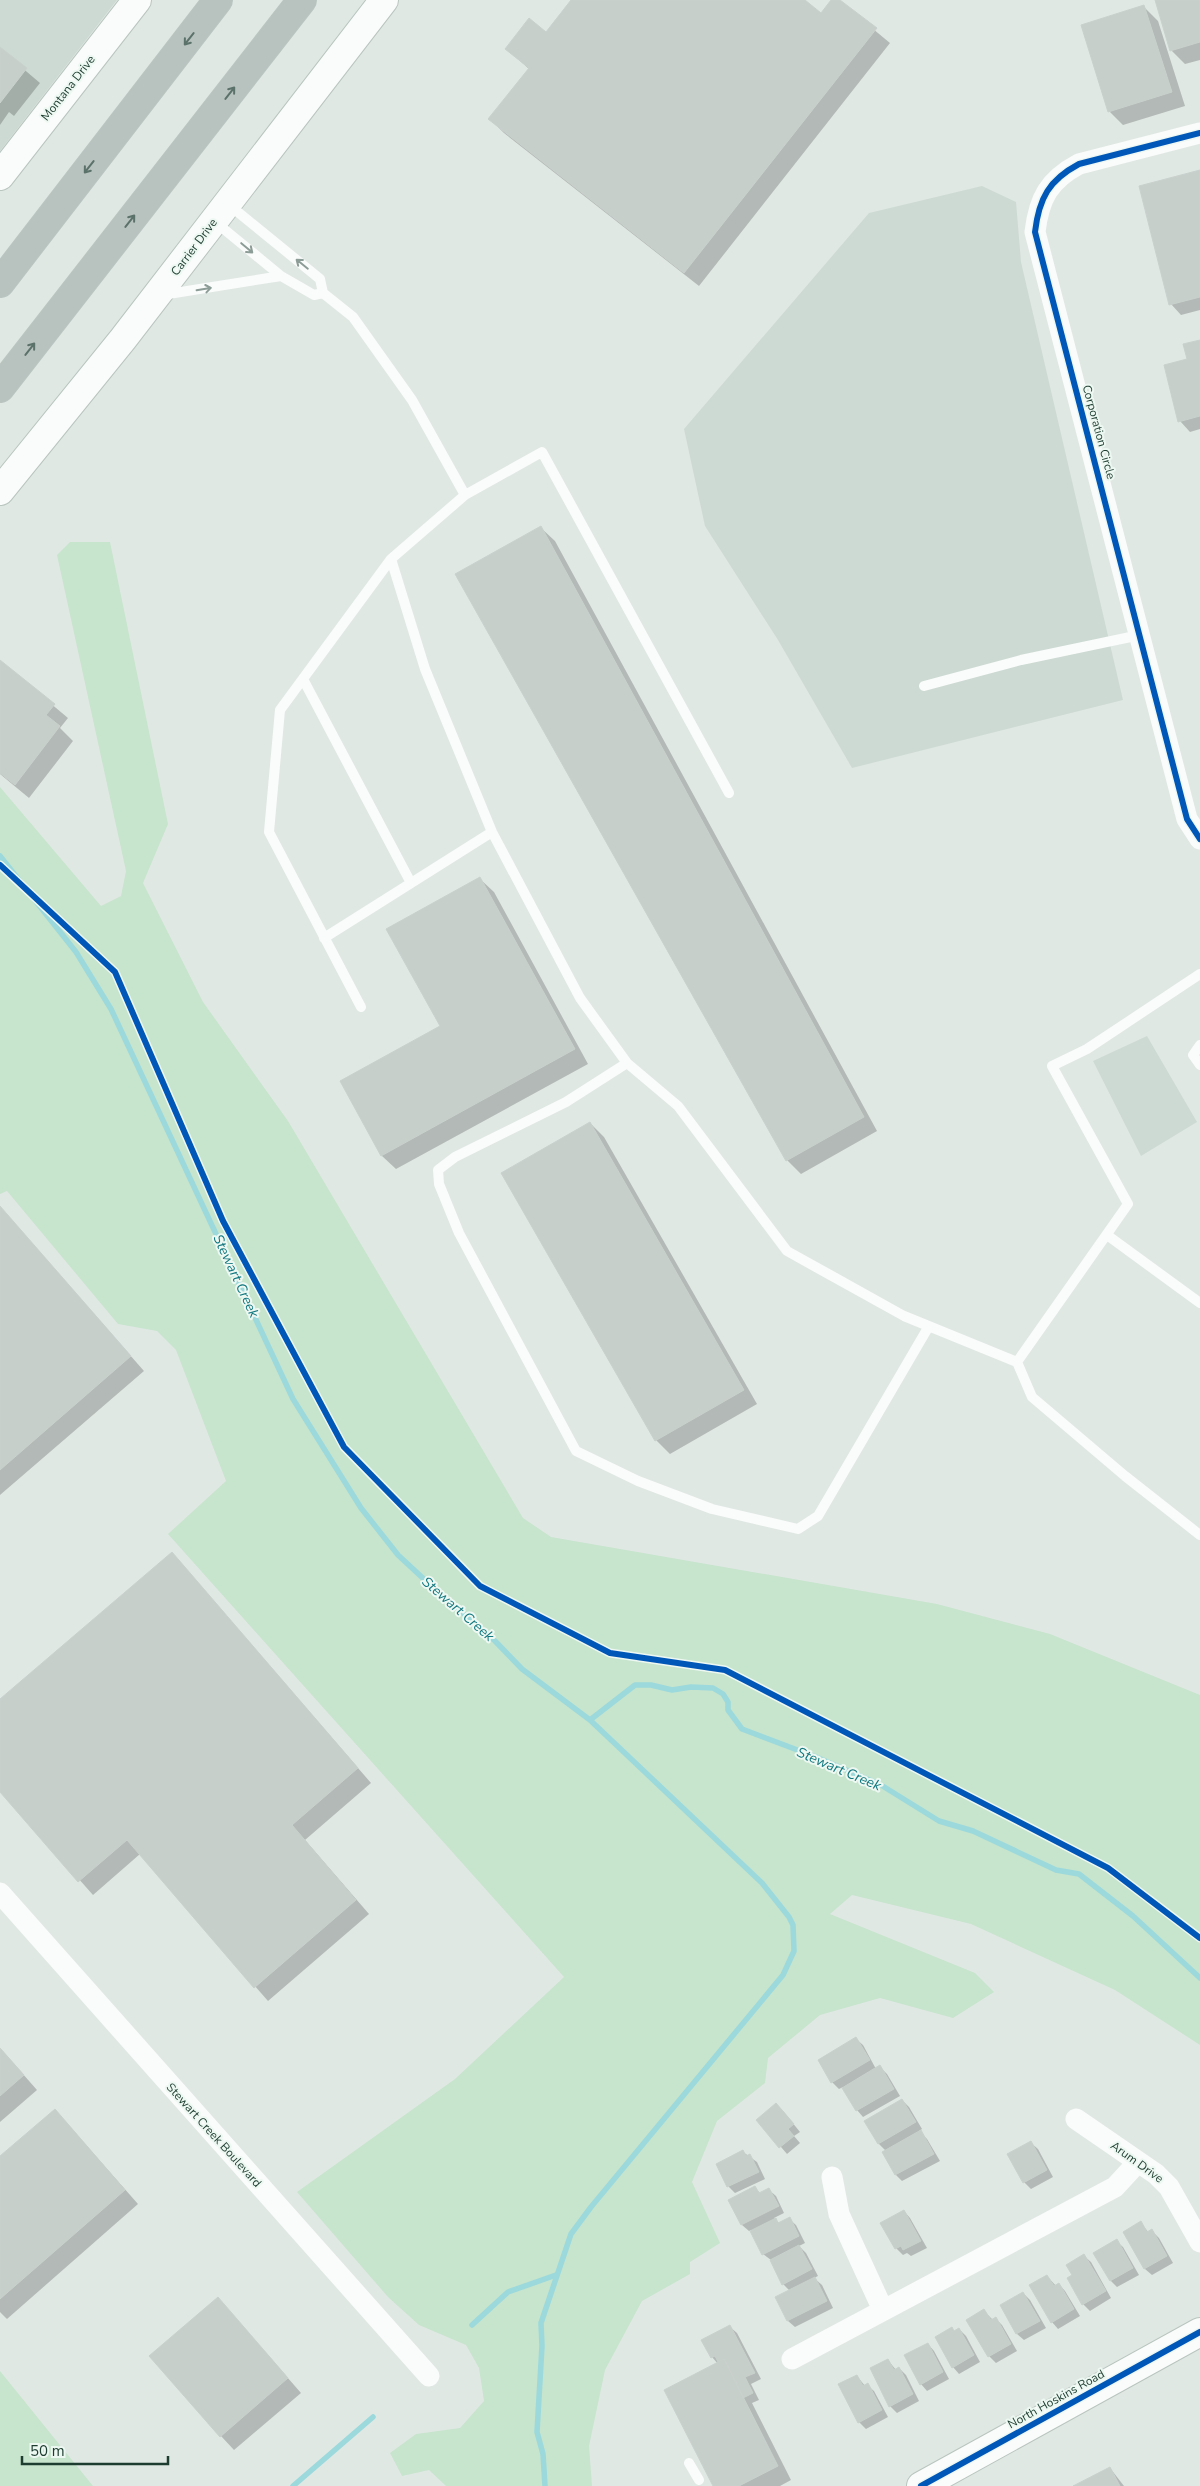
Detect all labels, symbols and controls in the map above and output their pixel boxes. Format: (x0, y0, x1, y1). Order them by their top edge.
one-way arrow (183, 32, 194, 45)
street label: Montana Drive (37, 52, 99, 124)
one-way arrow (224, 87, 235, 100)
one-way arrow (84, 160, 95, 173)
one-way arrow (125, 214, 135, 228)
street label: Carrier Drive (167, 215, 221, 279)
one-way arrow (240, 243, 253, 254)
one-way arrow (296, 259, 309, 270)
one-way arrow (196, 283, 212, 293)
one-way arrow (25, 342, 35, 356)
street label: Corporation Circle (1079, 383, 1119, 481)
water label: Stewart Creek (208, 1231, 264, 1322)
water label: Stewart Creek (418, 1572, 499, 1646)
water label: Stewart Creek (794, 1743, 885, 1796)
street label: Stewart Creek Boulevard (163, 2079, 265, 2191)
street label: Arum Drive (1107, 2137, 1167, 2187)
street label: North Hoskins Road (1005, 2366, 1107, 2432)
scale bar (22, 2434, 169, 2466)
text: 50 m (30, 2441, 65, 2461)

